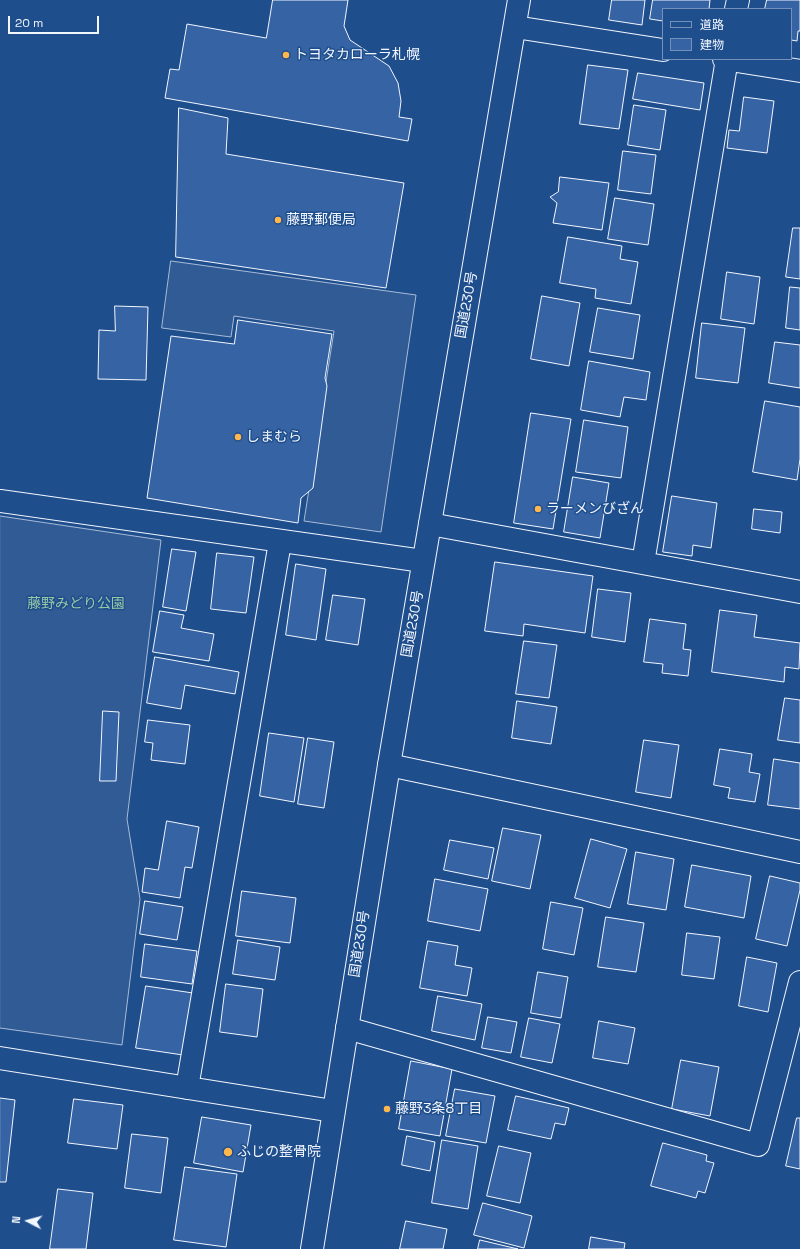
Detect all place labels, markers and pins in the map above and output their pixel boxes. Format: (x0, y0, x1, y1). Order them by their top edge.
place label: トヨタカローラ札幌 (294, 47, 420, 63)
marker: トヨタカローラ札幌 (281, 50, 291, 60)
place label: 藤野郵便局 (286, 212, 356, 228)
marker: 藤野郵便局 (273, 215, 283, 225)
place label: しまむら (246, 429, 302, 445)
marker: しまむら (233, 432, 243, 442)
place label: ラーメンびざん (546, 501, 644, 517)
marker: ラーメンびざん (533, 504, 543, 514)
place label: 藤野3条8丁目 (395, 1101, 482, 1117)
marker: 藤野3条8丁目 (382, 1104, 392, 1114)
place label: ふじの整骨院 (237, 1144, 321, 1160)
marker: ふじの整骨院 (222, 1146, 234, 1158)

